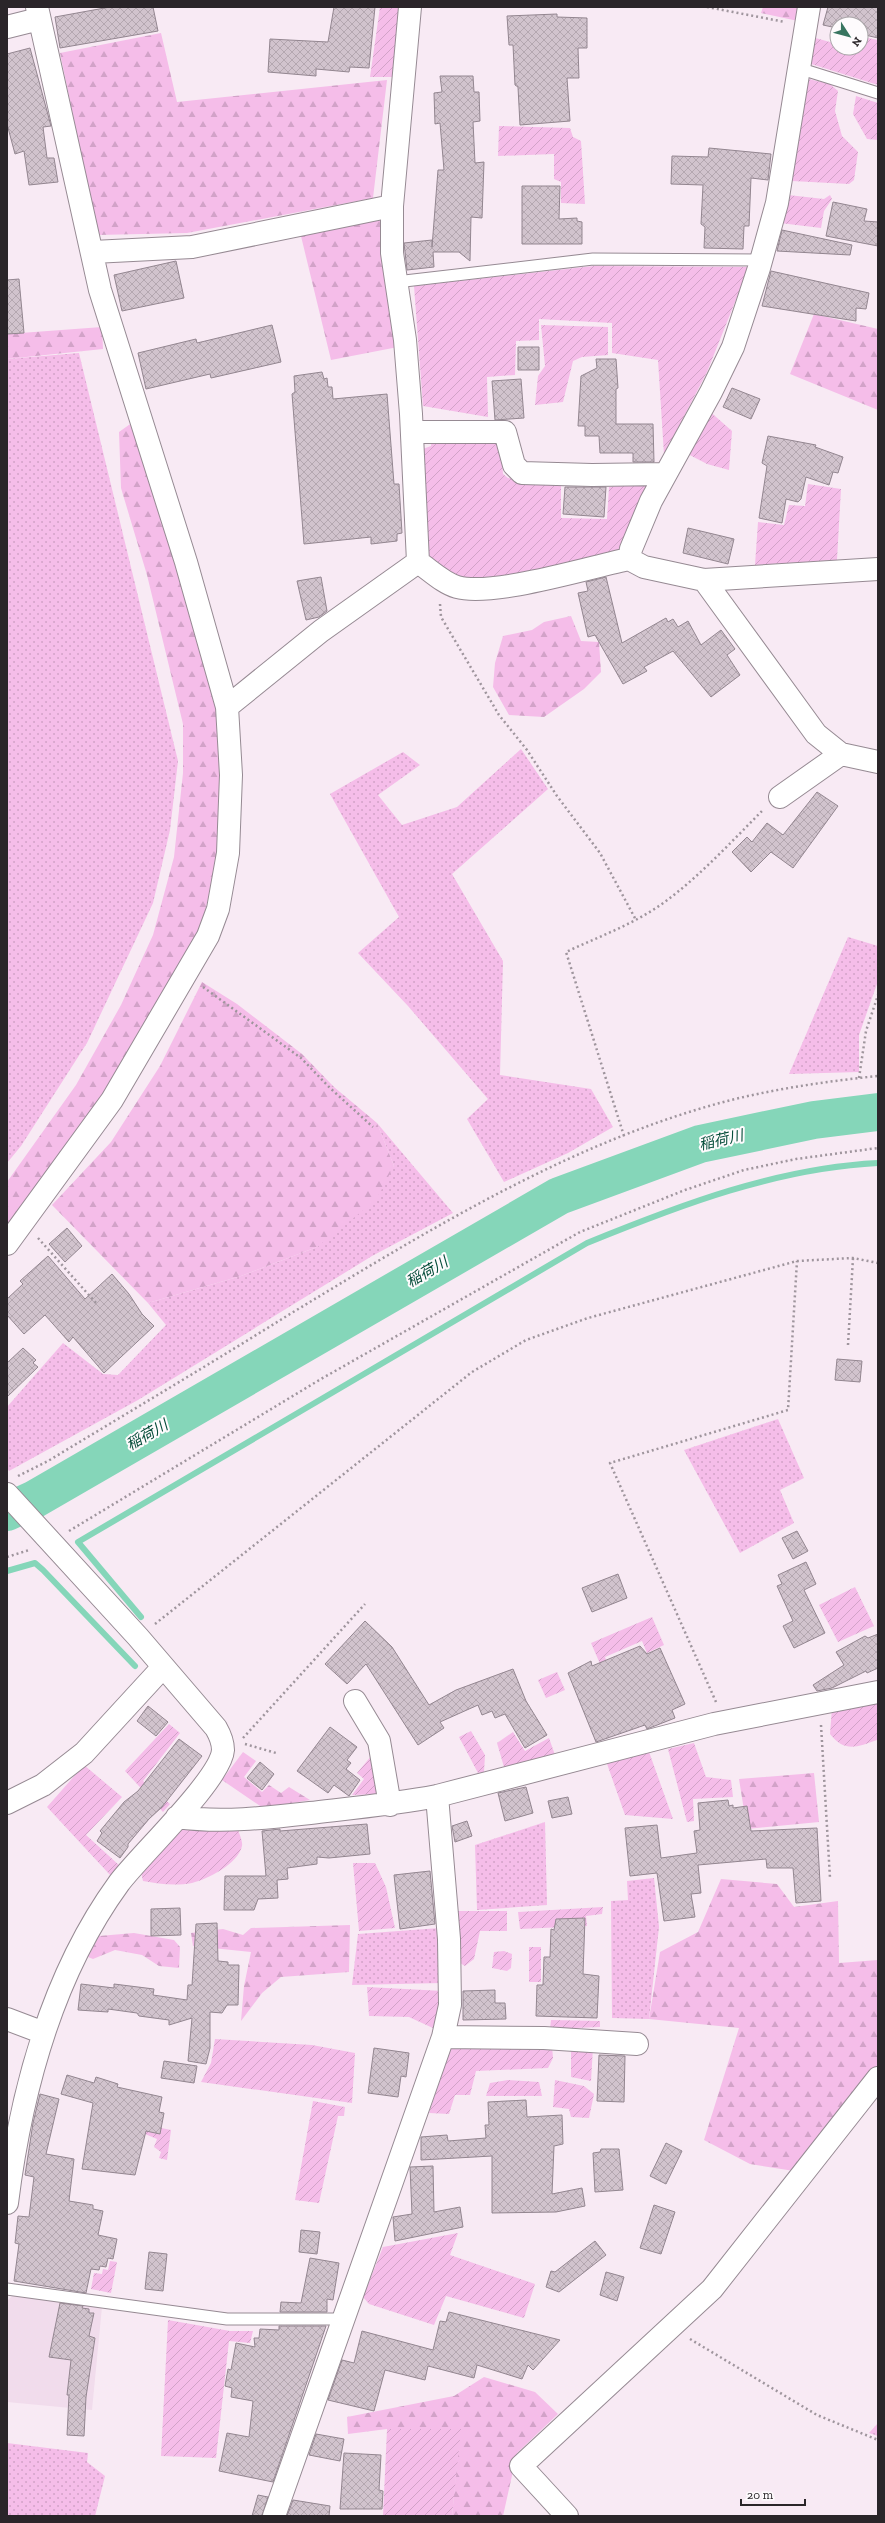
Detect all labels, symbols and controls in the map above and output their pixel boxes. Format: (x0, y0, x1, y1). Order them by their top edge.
north arrow (829, 16, 869, 56)
text: N (849, 34, 864, 49)
water label: 稲荷川 (697, 1126, 747, 1154)
water label: 稲荷川 (403, 1252, 453, 1291)
water label: 稲荷川 (123, 1415, 173, 1454)
scale bar (741, 2481, 805, 2507)
text: 20 m (747, 2488, 774, 2502)

